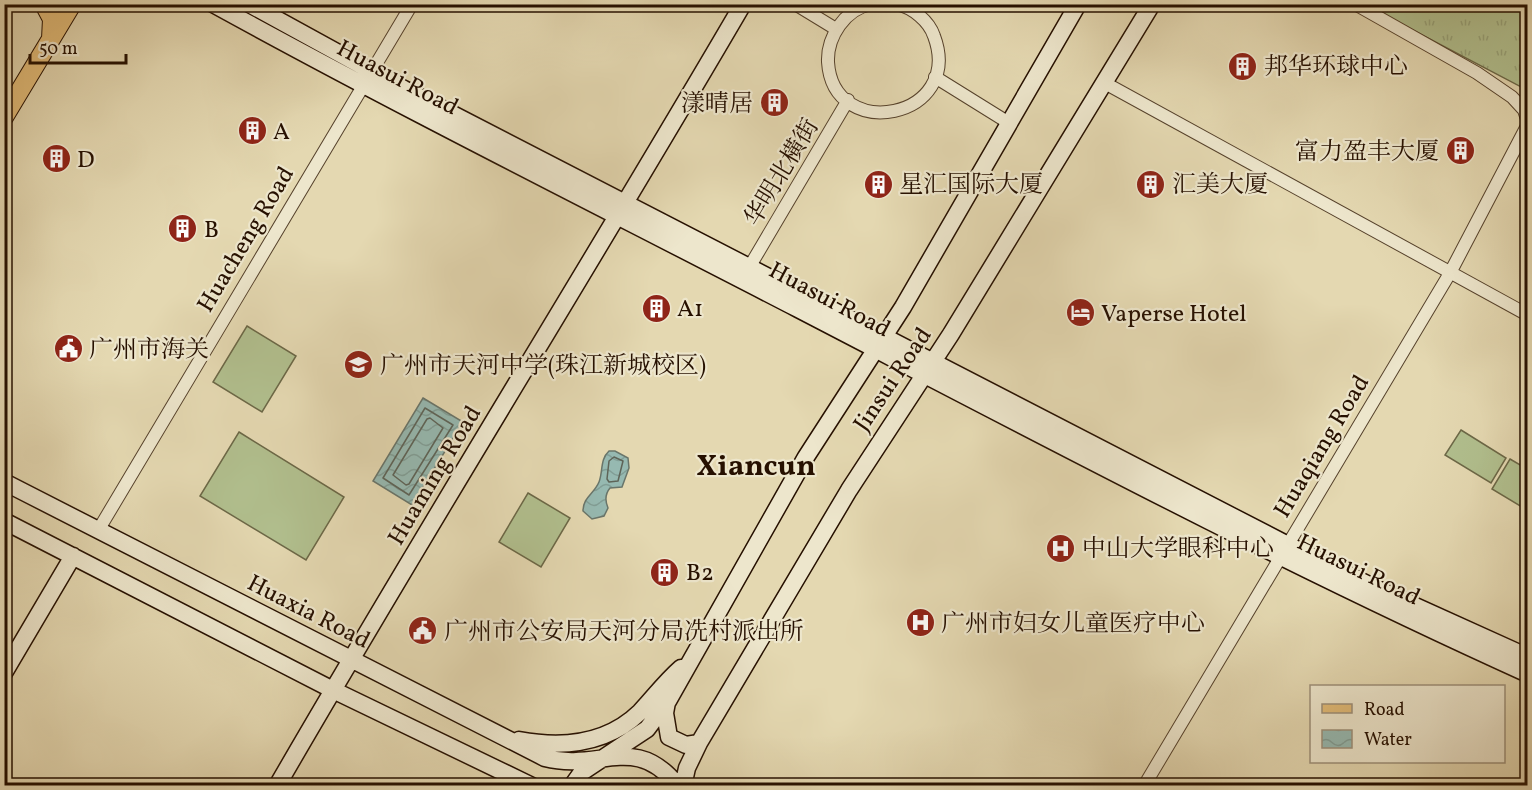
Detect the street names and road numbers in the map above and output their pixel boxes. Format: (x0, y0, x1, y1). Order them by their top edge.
street label: Huasui Road (330, 32, 464, 125)
street label: 华明北橫街 (737, 113, 828, 233)
street label: Huacheng Road (190, 161, 304, 319)
street label: Huasui Road (762, 254, 896, 347)
street label: Jinsui Road (846, 321, 941, 439)
street label: Huaqiang Road (1267, 369, 1379, 525)
street label: Huaming Road (381, 400, 491, 552)
street label: Huasui Road (1291, 526, 1426, 615)
street label: Huaxia Road (241, 567, 376, 658)

